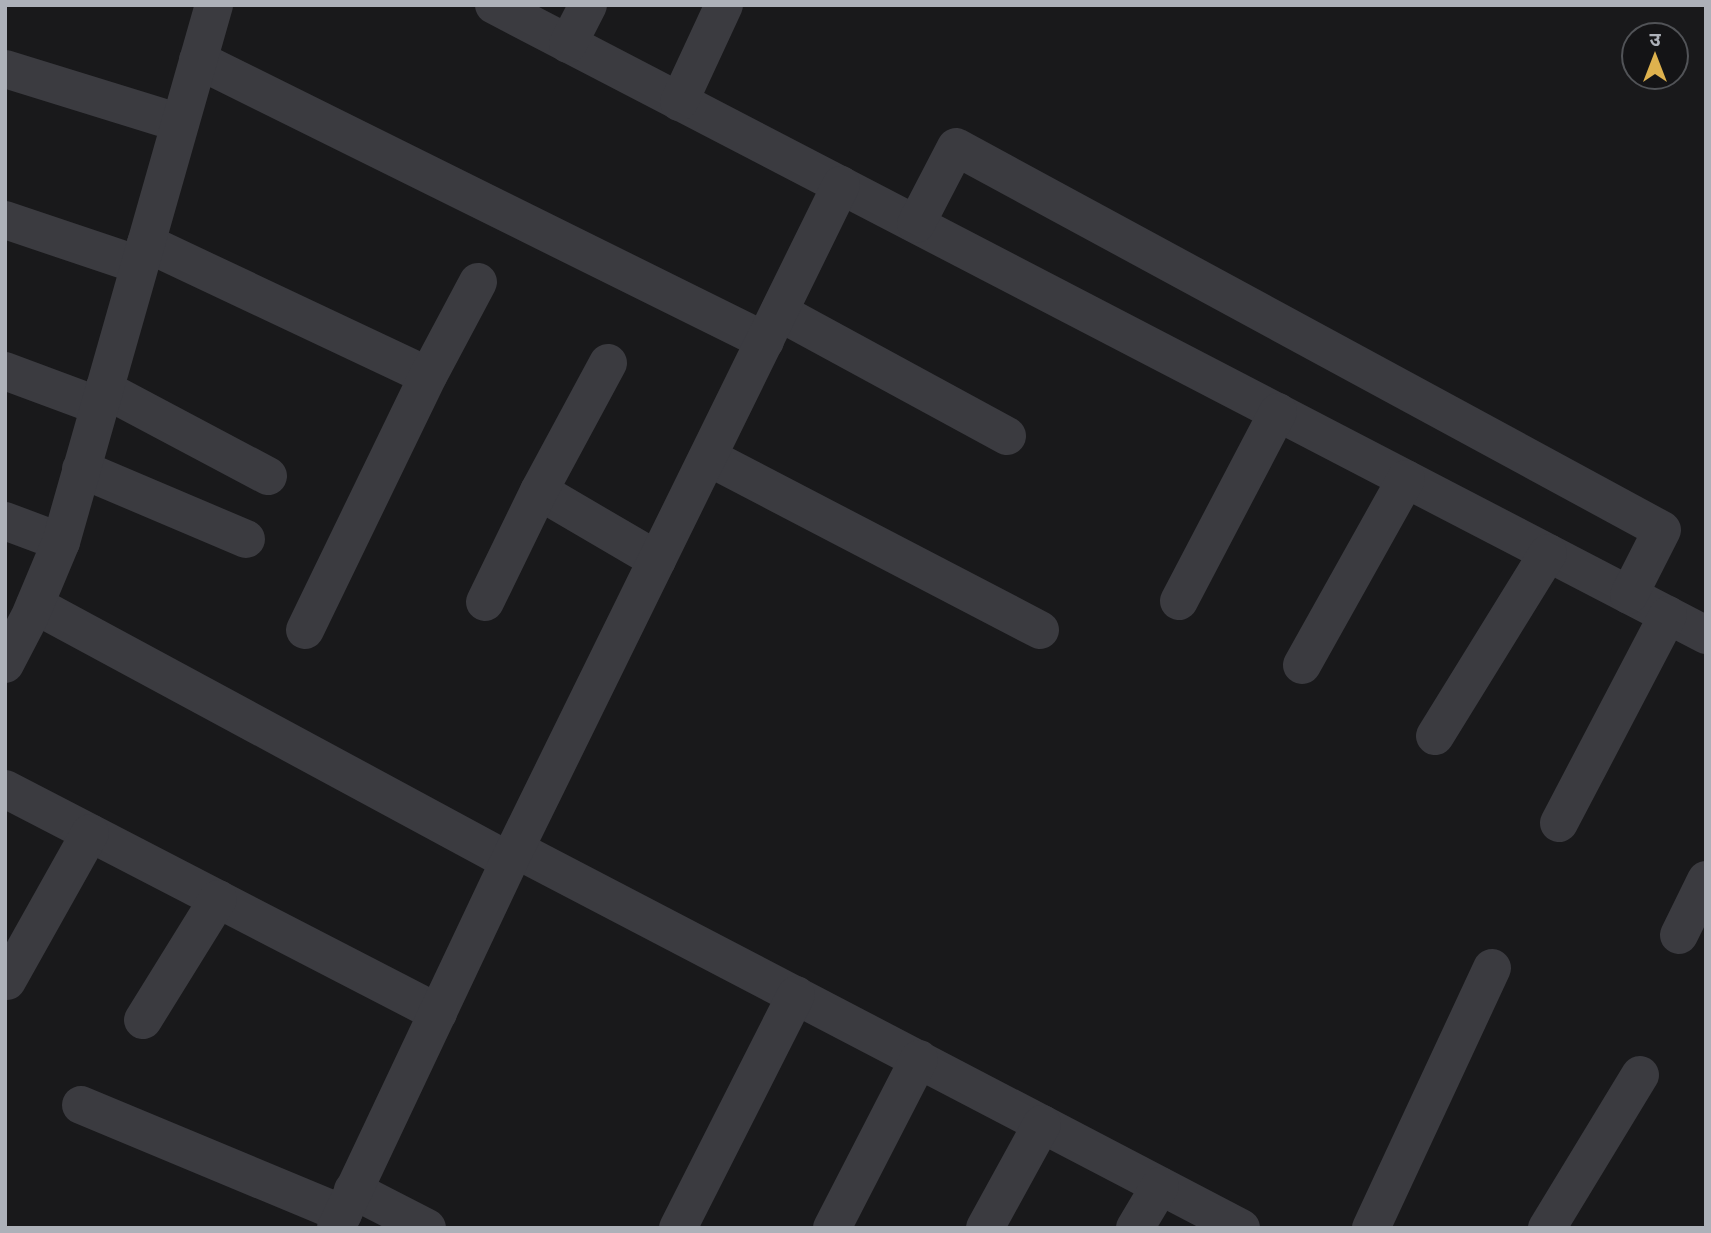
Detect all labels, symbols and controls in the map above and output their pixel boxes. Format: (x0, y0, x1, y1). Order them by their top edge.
north arrow (1620, 21, 1690, 91)
text: उ (1649, 27, 1661, 54)

